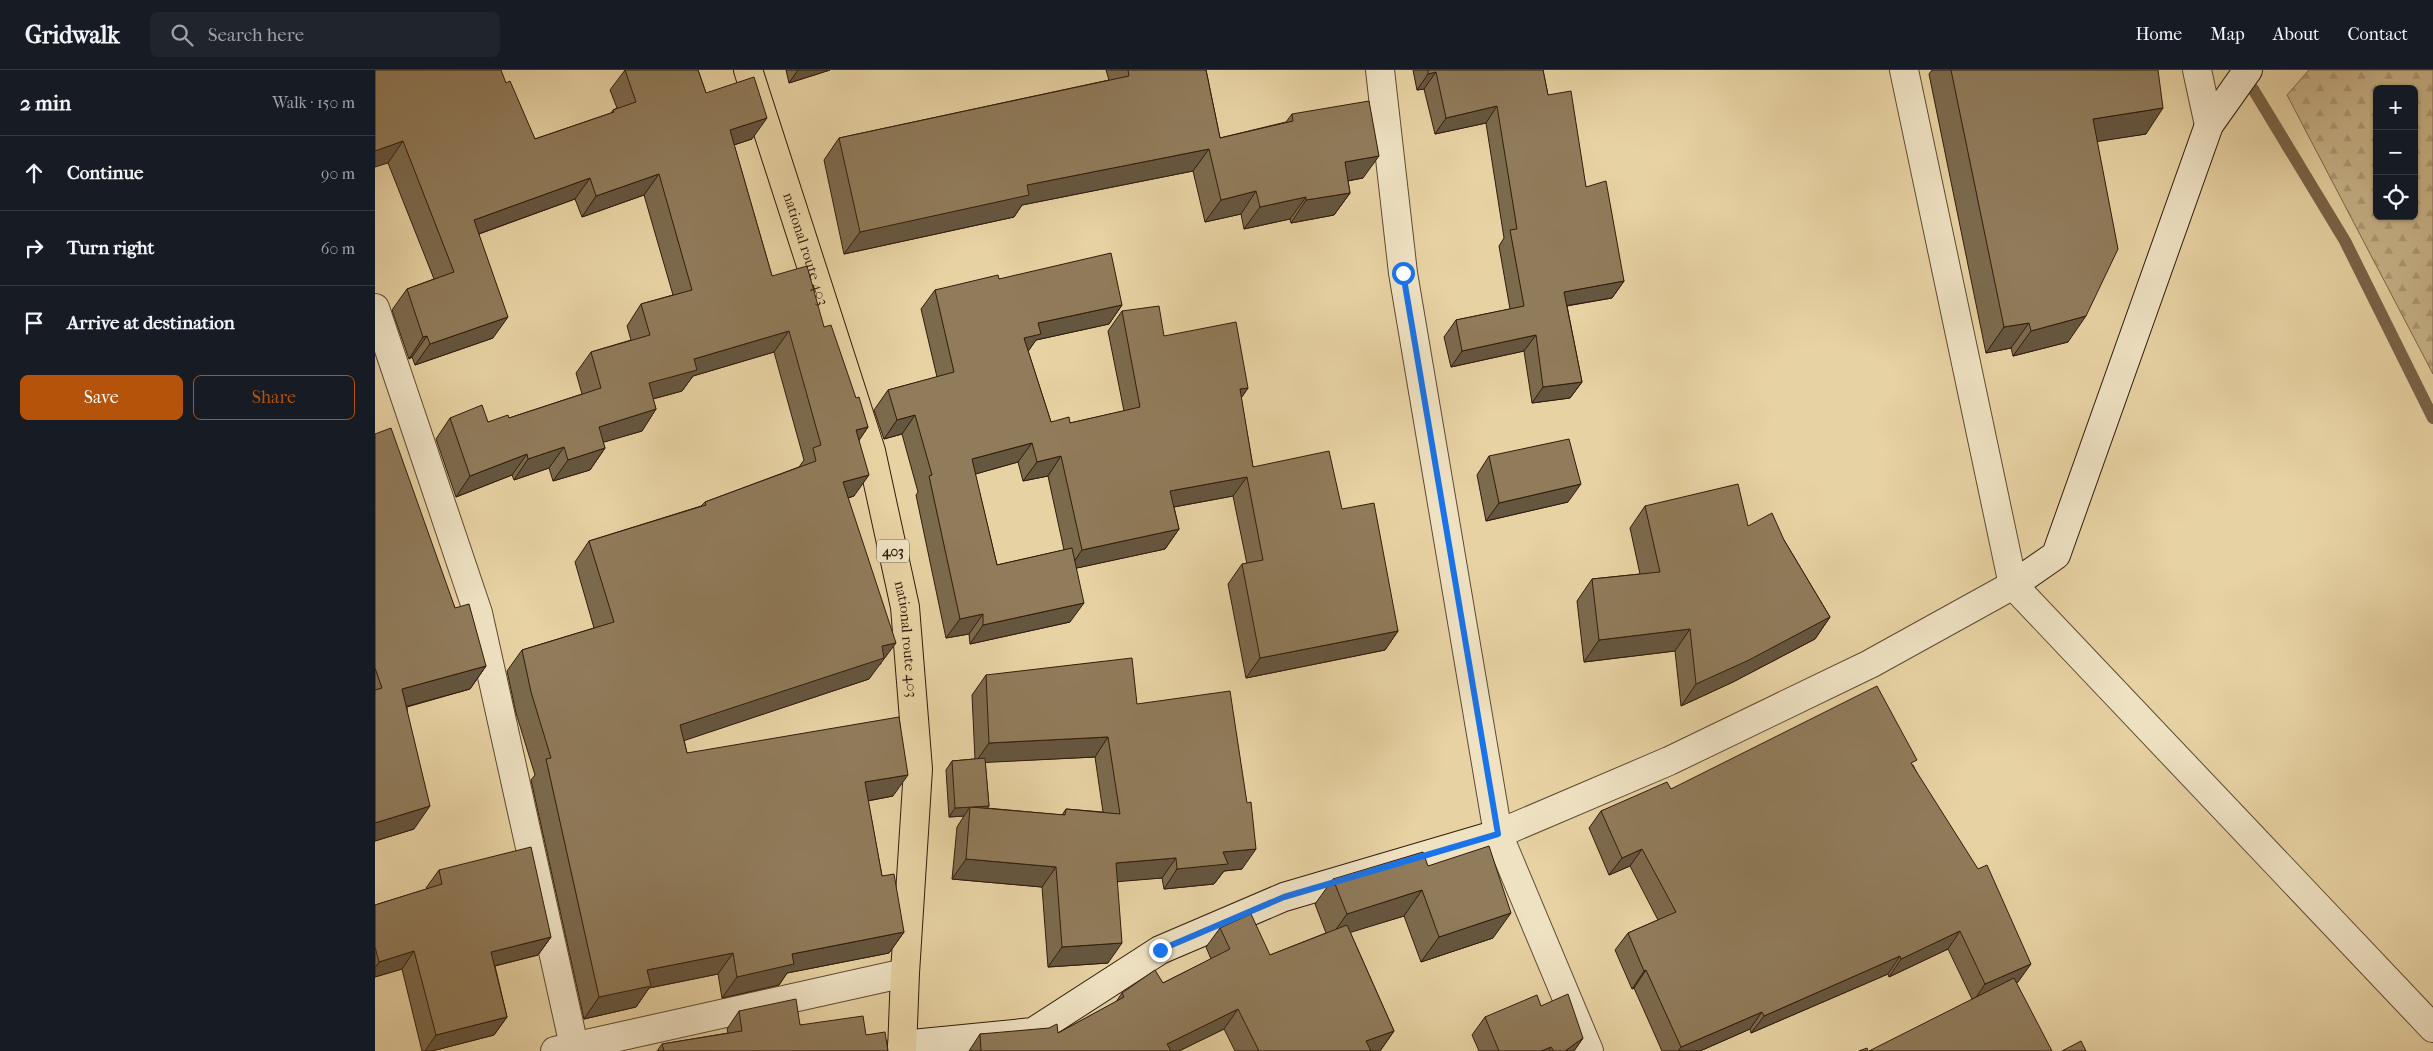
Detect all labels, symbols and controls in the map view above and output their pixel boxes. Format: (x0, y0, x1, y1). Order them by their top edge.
search box (150, 12, 500, 57)
text: Gridwalk (25, 21, 120, 49)
icon: search (168, 21, 196, 49)
text: Search here (208, 24, 304, 46)
text: Home (2135, 24, 2182, 45)
text: Map (2210, 24, 2245, 45)
text: About (2273, 24, 2319, 45)
text: Contact (2347, 24, 2408, 45)
map controls (2373, 85, 2418, 220)
button: + (2373, 85, 2418, 130)
text: 2 min (20, 91, 71, 115)
text: Walk · 150 m (272, 93, 355, 112)
button: − (2373, 130, 2418, 175)
icon: ahead (20, 159, 48, 187)
text: Continue (67, 162, 143, 184)
text: 90 m (321, 164, 355, 183)
button: locate (2373, 175, 2418, 220)
street label: national route 403 (779, 190, 832, 308)
icon: right (20, 234, 48, 262)
text: Turn right (67, 237, 154, 259)
text: 60 m (321, 239, 355, 258)
route start (1392, 262, 1415, 285)
icon: arrive (20, 309, 48, 337)
text: Arrive at destination (67, 312, 235, 334)
button: Save (20, 375, 183, 420)
button: Share (193, 375, 355, 420)
road number: 403 (877, 540, 909, 562)
street label: national route 403 (891, 579, 921, 698)
route end (1149, 939, 1172, 962)

